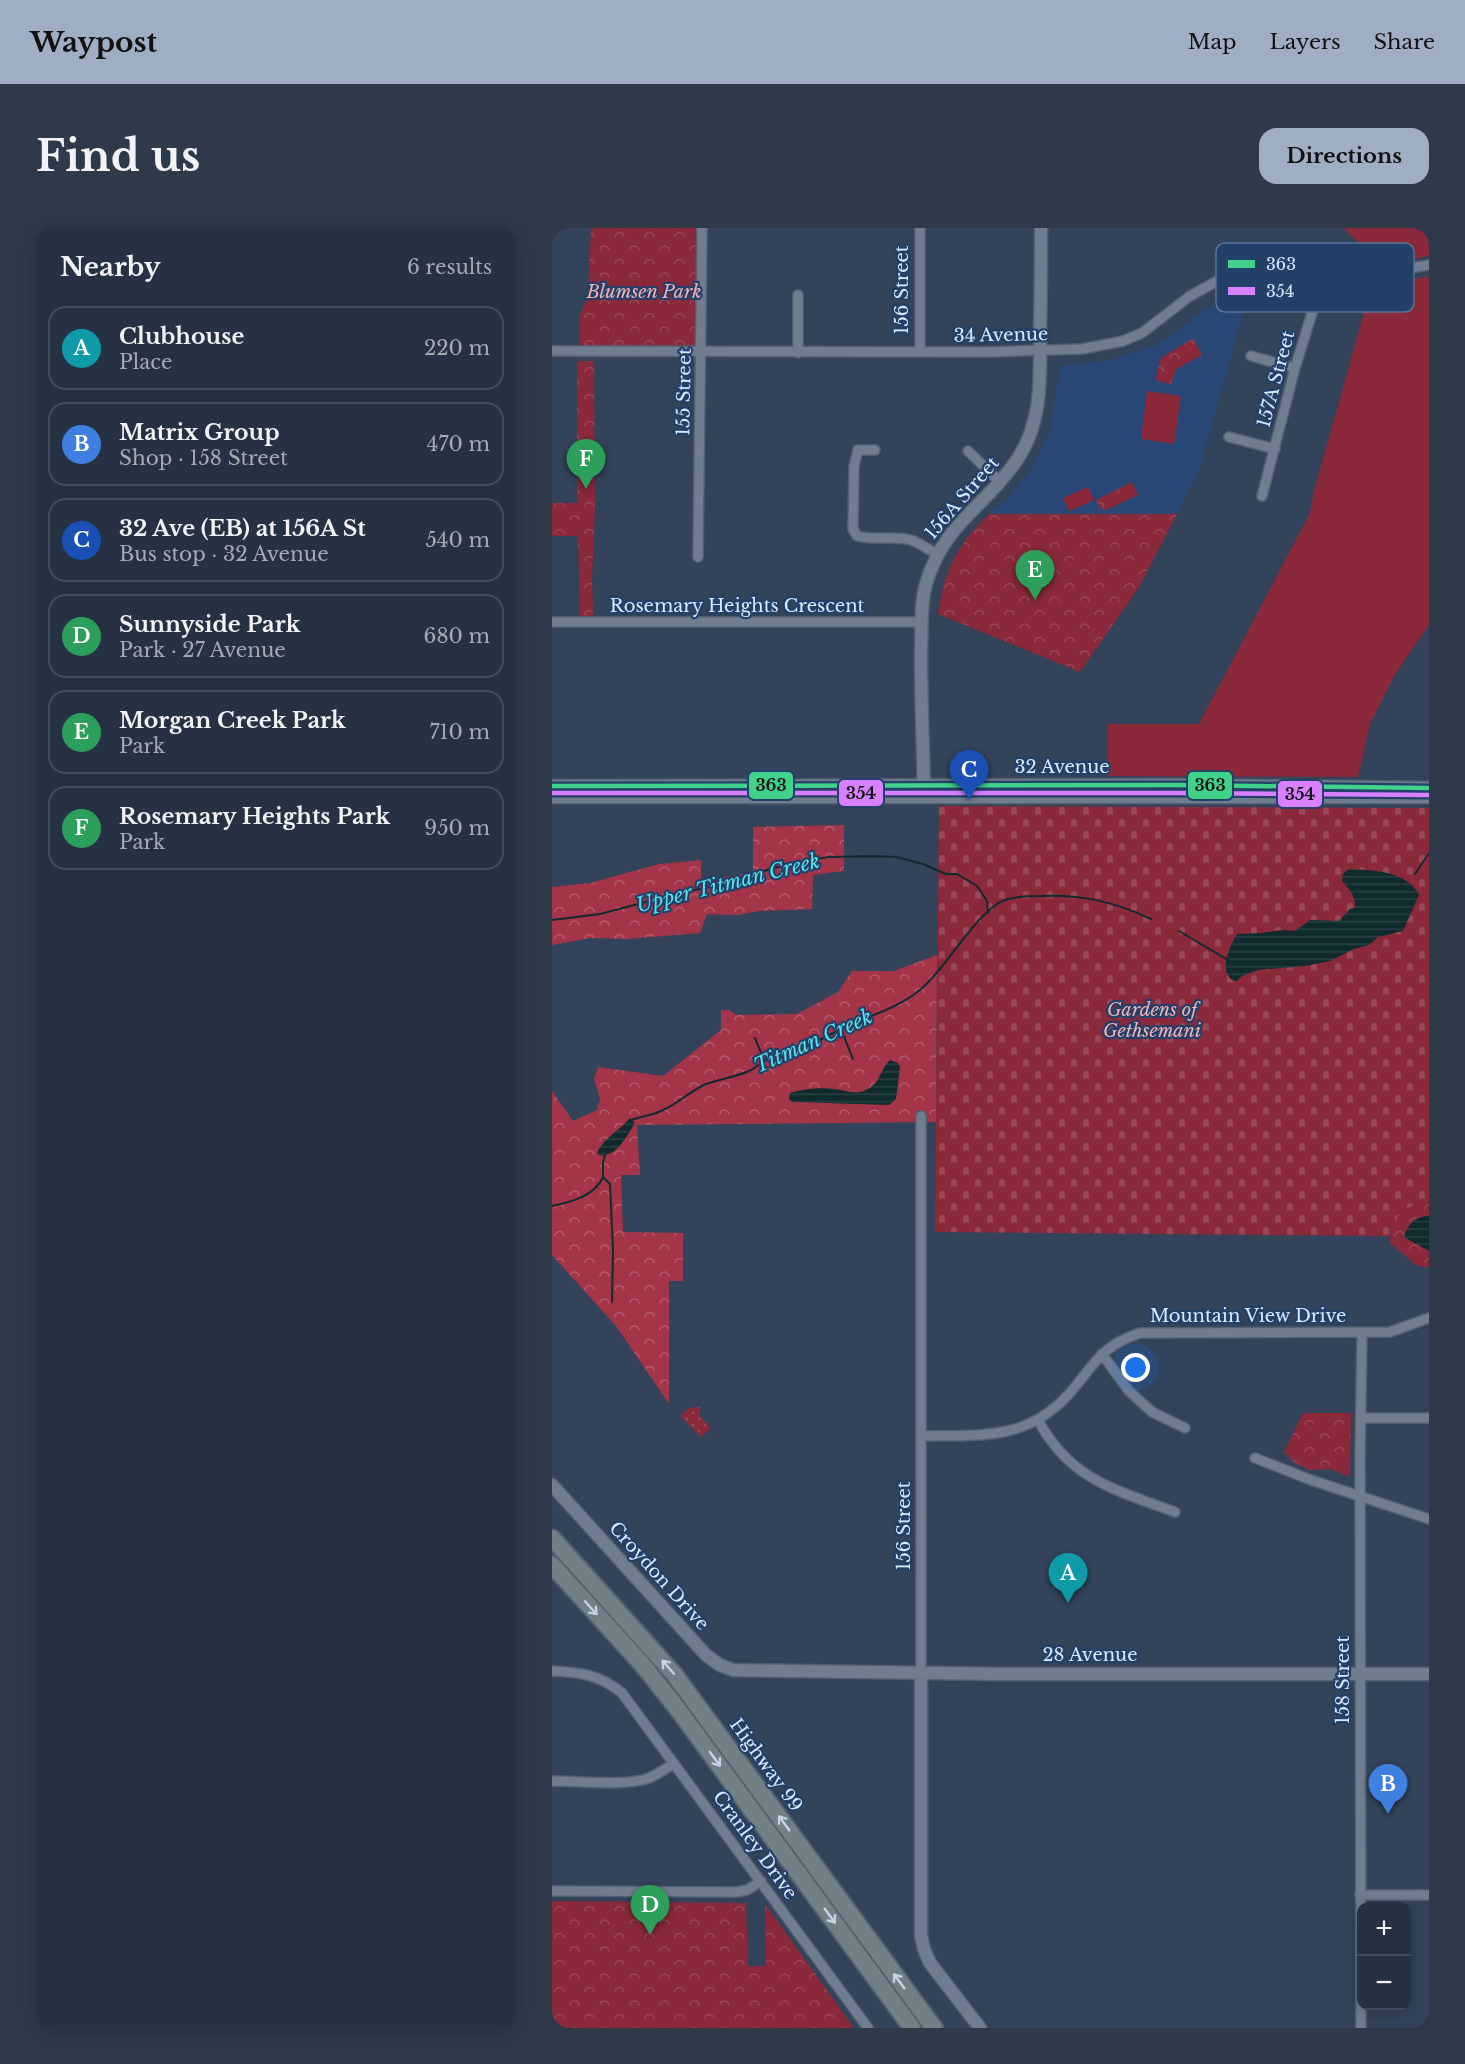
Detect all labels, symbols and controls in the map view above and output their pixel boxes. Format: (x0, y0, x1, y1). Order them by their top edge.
text: Waypost (30, 25, 157, 60)
text: Map (1188, 29, 1237, 55)
text: Layers (1270, 29, 1341, 55)
text: Share (1374, 29, 1435, 55)
button: Directions (1259, 128, 1429, 184)
text: Find us (36, 130, 200, 182)
legend (1216, 243, 1414, 312)
street label: 156 Street (891, 245, 913, 335)
text: Nearby (60, 251, 161, 283)
text: 363 (1266, 254, 1296, 274)
text: 6 results (407, 255, 492, 279)
park label: Blumsen Park (585, 281, 702, 303)
text: 354 (1266, 281, 1294, 301)
text: Clubhouse (119, 323, 244, 350)
street label: 34 Avenue (954, 323, 1048, 347)
street label: 157A Street (1253, 328, 1300, 430)
text: A (73, 336, 90, 360)
text: 220 m (424, 336, 490, 360)
street label: 155 Street (672, 348, 696, 436)
text: Place (119, 350, 173, 374)
text: Matrix Group (119, 419, 280, 446)
text: B (74, 432, 89, 456)
text: 470 m (427, 432, 490, 456)
pin: F (567, 440, 606, 489)
text: Shop · 158 Street (119, 446, 288, 470)
street label: 156A Street (920, 452, 1004, 544)
text: 32 Ave (EB) at 156A St (119, 515, 366, 542)
text: C (73, 528, 90, 552)
text: 540 m (425, 528, 490, 552)
text: Bus stop · 32 Avenue (119, 542, 329, 566)
pin: E (1016, 550, 1054, 600)
street label: Rosemary Heights Crescent (610, 595, 865, 617)
text: Sunnyside Park (119, 611, 300, 638)
text: D (72, 624, 91, 648)
text: 680 m (424, 624, 490, 648)
text: Park · 27 Avenue (119, 638, 286, 662)
text: Morgan Creek Park (119, 707, 346, 734)
text: E (74, 720, 89, 744)
text: 710 m (430, 720, 490, 744)
text: Park (119, 734, 165, 758)
pin: C (950, 750, 988, 800)
street label: 32 Avenue (1014, 756, 1110, 778)
line badge: 363 (748, 771, 794, 800)
line badge: 363 (1187, 771, 1233, 800)
text: 363 (755, 775, 787, 795)
text: 363 (1194, 775, 1226, 795)
line badge: 354 (838, 779, 884, 807)
line badge: 354 (1277, 780, 1323, 808)
text: 354 (846, 783, 876, 803)
text: 354 (1285, 784, 1315, 804)
text: Rosemary Heights Park (119, 803, 390, 830)
text: F (75, 816, 88, 840)
text: 950 m (424, 816, 490, 840)
text: Park (119, 830, 165, 854)
water label: Upper Titman Creek (634, 849, 822, 917)
park label: Gardens of Gethsemani (1103, 999, 1202, 1042)
water label: Titman Creek (750, 1004, 876, 1078)
street label: Mountain View Drive (1150, 1305, 1346, 1327)
your location (1121, 1353, 1150, 1382)
street label: 156 Street (893, 1481, 915, 1571)
street label: Croydon Drive (605, 1517, 713, 1635)
pin: A (1048, 1554, 1088, 1603)
one-way arrow (584, 1600, 598, 1615)
street label: 158 Street (1332, 1636, 1354, 1724)
street label: 28 Avenue (1043, 1644, 1138, 1666)
one-way arrow (661, 1659, 674, 1675)
street label: Highway 99 (725, 1714, 807, 1816)
one-way arrow (709, 1750, 721, 1766)
pin: B (1368, 1764, 1408, 1814)
street label: Cranley Drive (708, 1786, 802, 1904)
one-way arrow (778, 1816, 790, 1832)
pin: D (630, 1886, 670, 1935)
map controls (1357, 1902, 1411, 2010)
button: + (1357, 1902, 1411, 1956)
one-way arrow (824, 1908, 836, 1924)
button: − (1357, 1956, 1411, 2010)
one-way arrow (893, 1973, 905, 1989)

